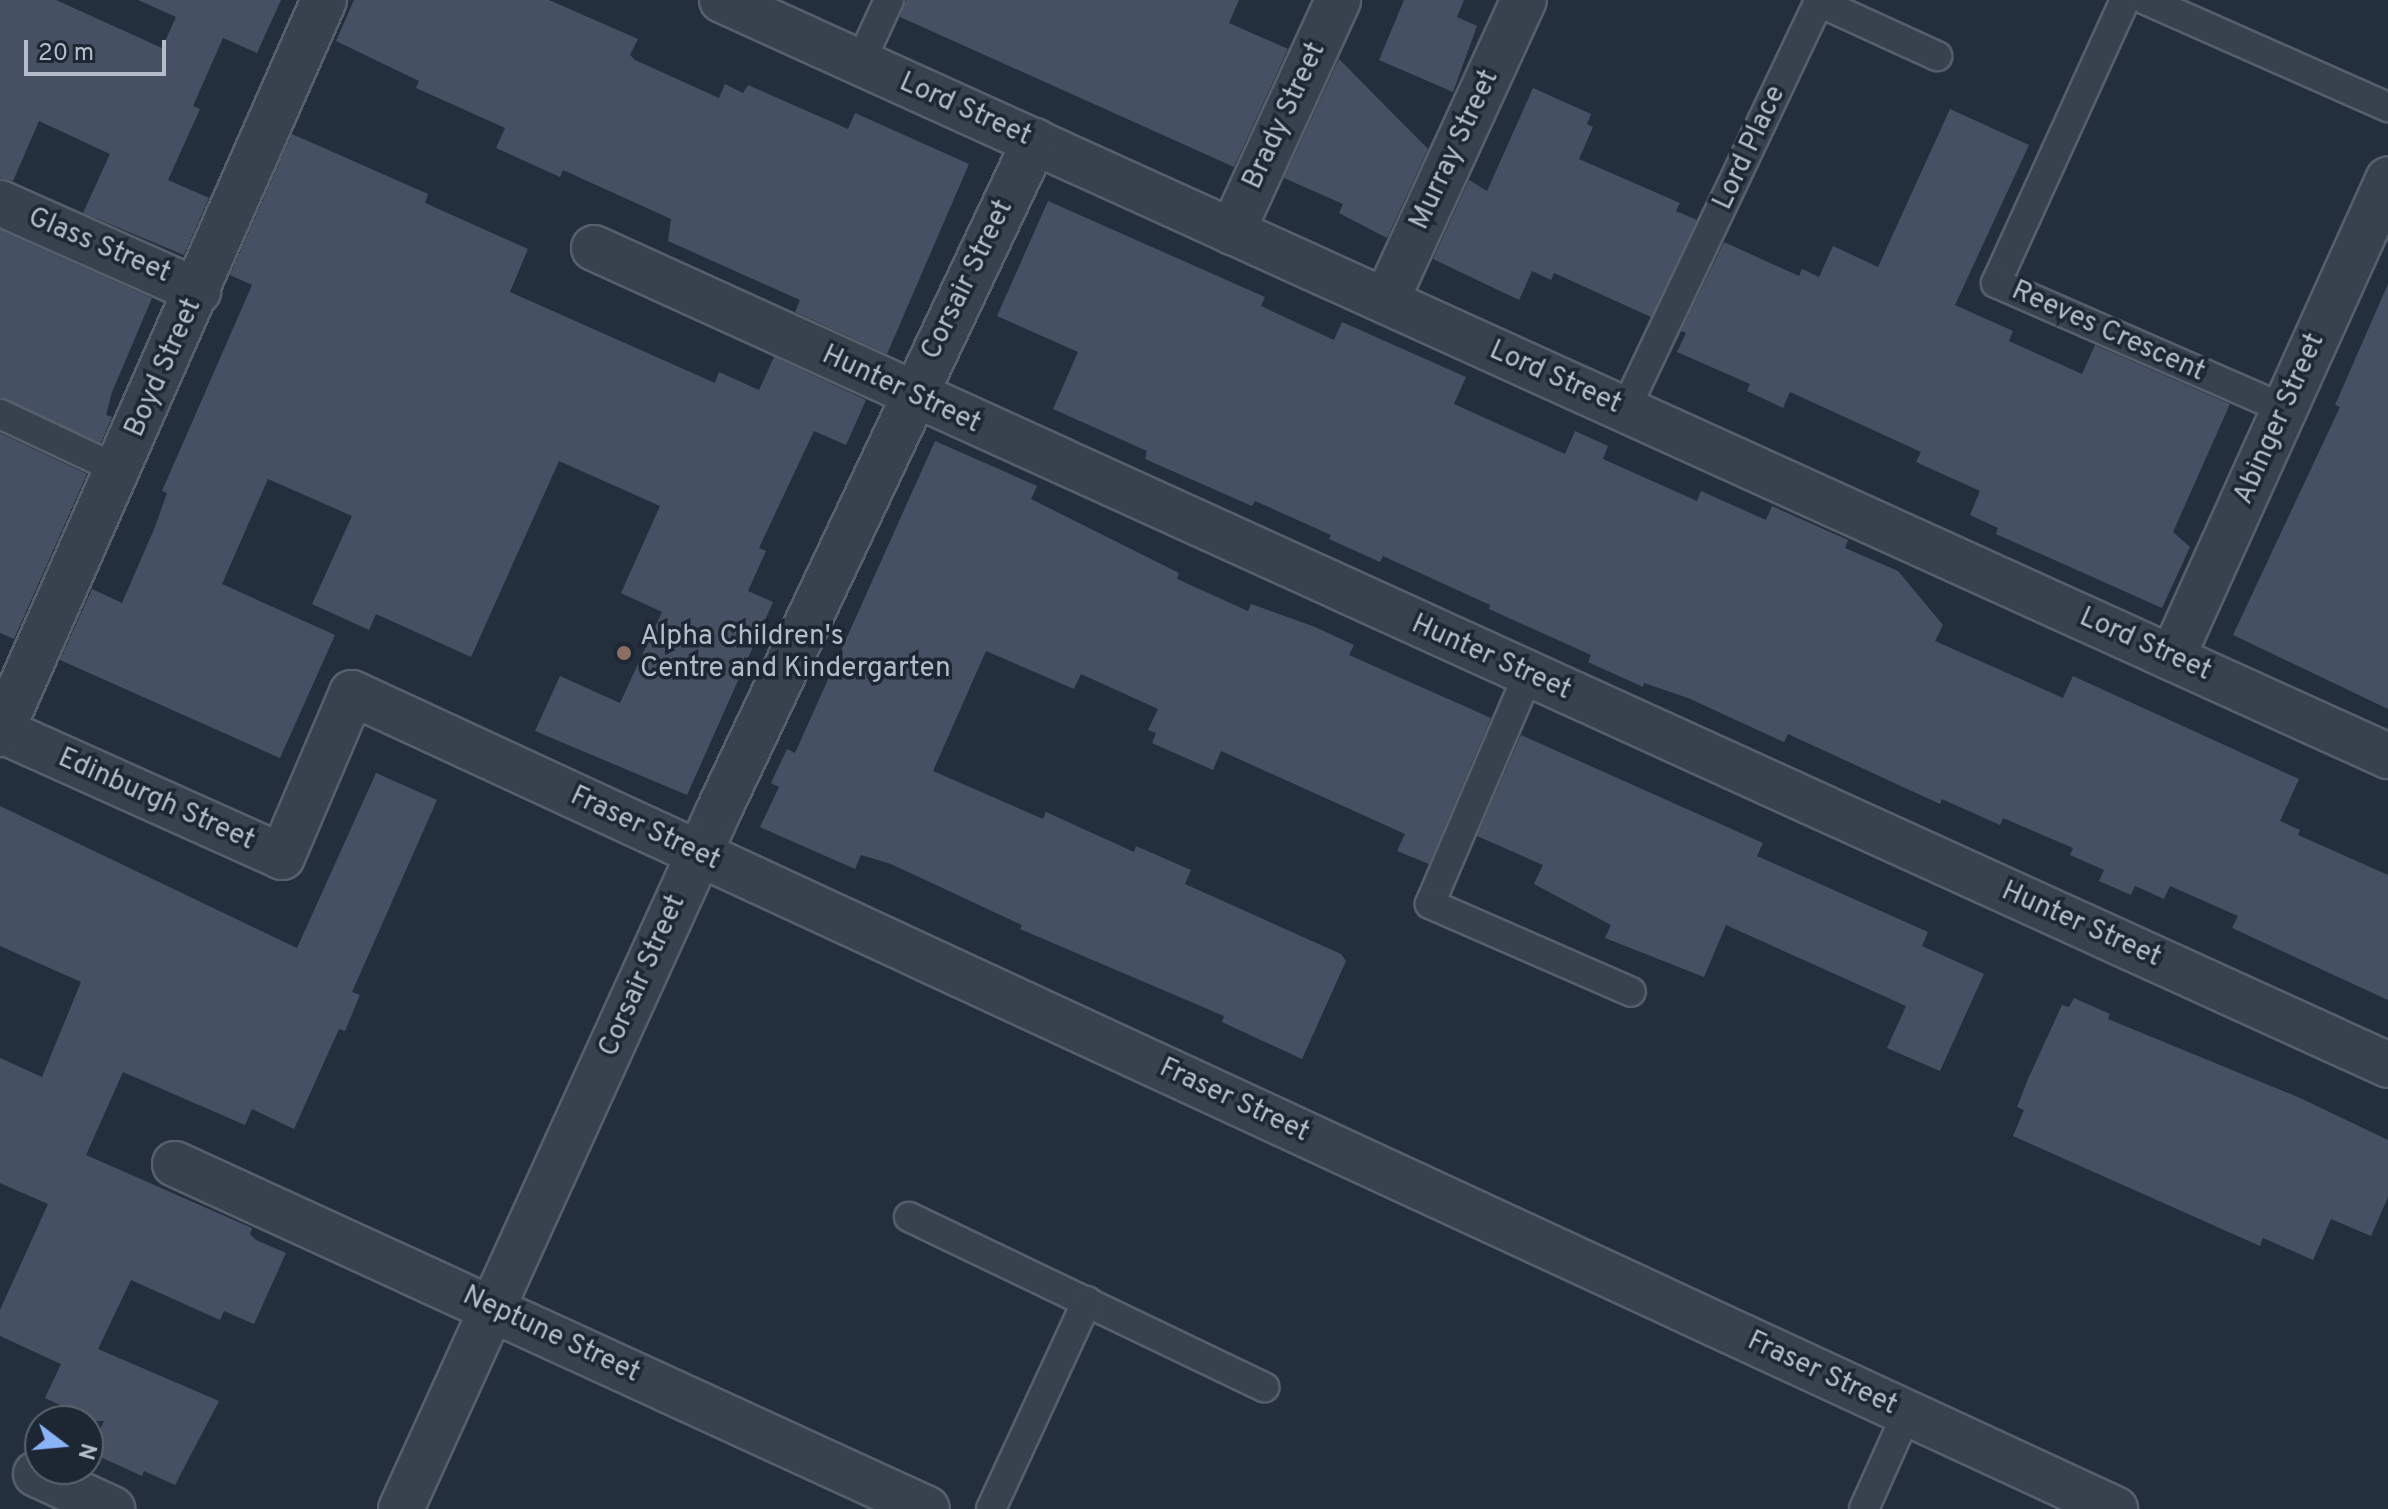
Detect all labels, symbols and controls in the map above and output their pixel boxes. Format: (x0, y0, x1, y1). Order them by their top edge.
scale bar (28, 24, 170, 74)
street label: Brady Street (1236, 37, 1334, 195)
text: 20 m (38, 39, 94, 69)
street label: Murray Street (1403, 65, 1507, 235)
street label: Lord Street (894, 66, 1036, 154)
street label: Lord Place (1707, 81, 1793, 215)
street label: Corsair Street (915, 195, 1021, 365)
street label: Glass Street (23, 201, 175, 291)
street label: Reeves Crescent (2006, 274, 2210, 390)
street label: Boyd Street (119, 293, 209, 443)
street label: Abinger Street (2227, 328, 2333, 510)
street label: Lord Street (1484, 334, 1626, 422)
street label: Hunter Street (816, 339, 986, 441)
street label: Lord Street (2074, 601, 2216, 689)
street label: Hunter Street (1406, 608, 1576, 708)
place label: Alpha Children's Centre and Kindergarten (640, 620, 951, 686)
marker: Alpha Children's Centre and Kindergarten (615, 644, 633, 662)
street label: Edinburgh Street (53, 742, 259, 858)
street label: Fraser Street (565, 780, 725, 878)
street label: Hunter Street (1996, 875, 2166, 975)
street label: Corsair Street (592, 890, 694, 1062)
street label: Fraser Street (1154, 1052, 1314, 1150)
street label: Neptune Street (457, 1279, 645, 1391)
street label: Fraser Street (1742, 1325, 1902, 1423)
north arrow (24, 1405, 104, 1485)
text: N (70, 1440, 101, 1463)

